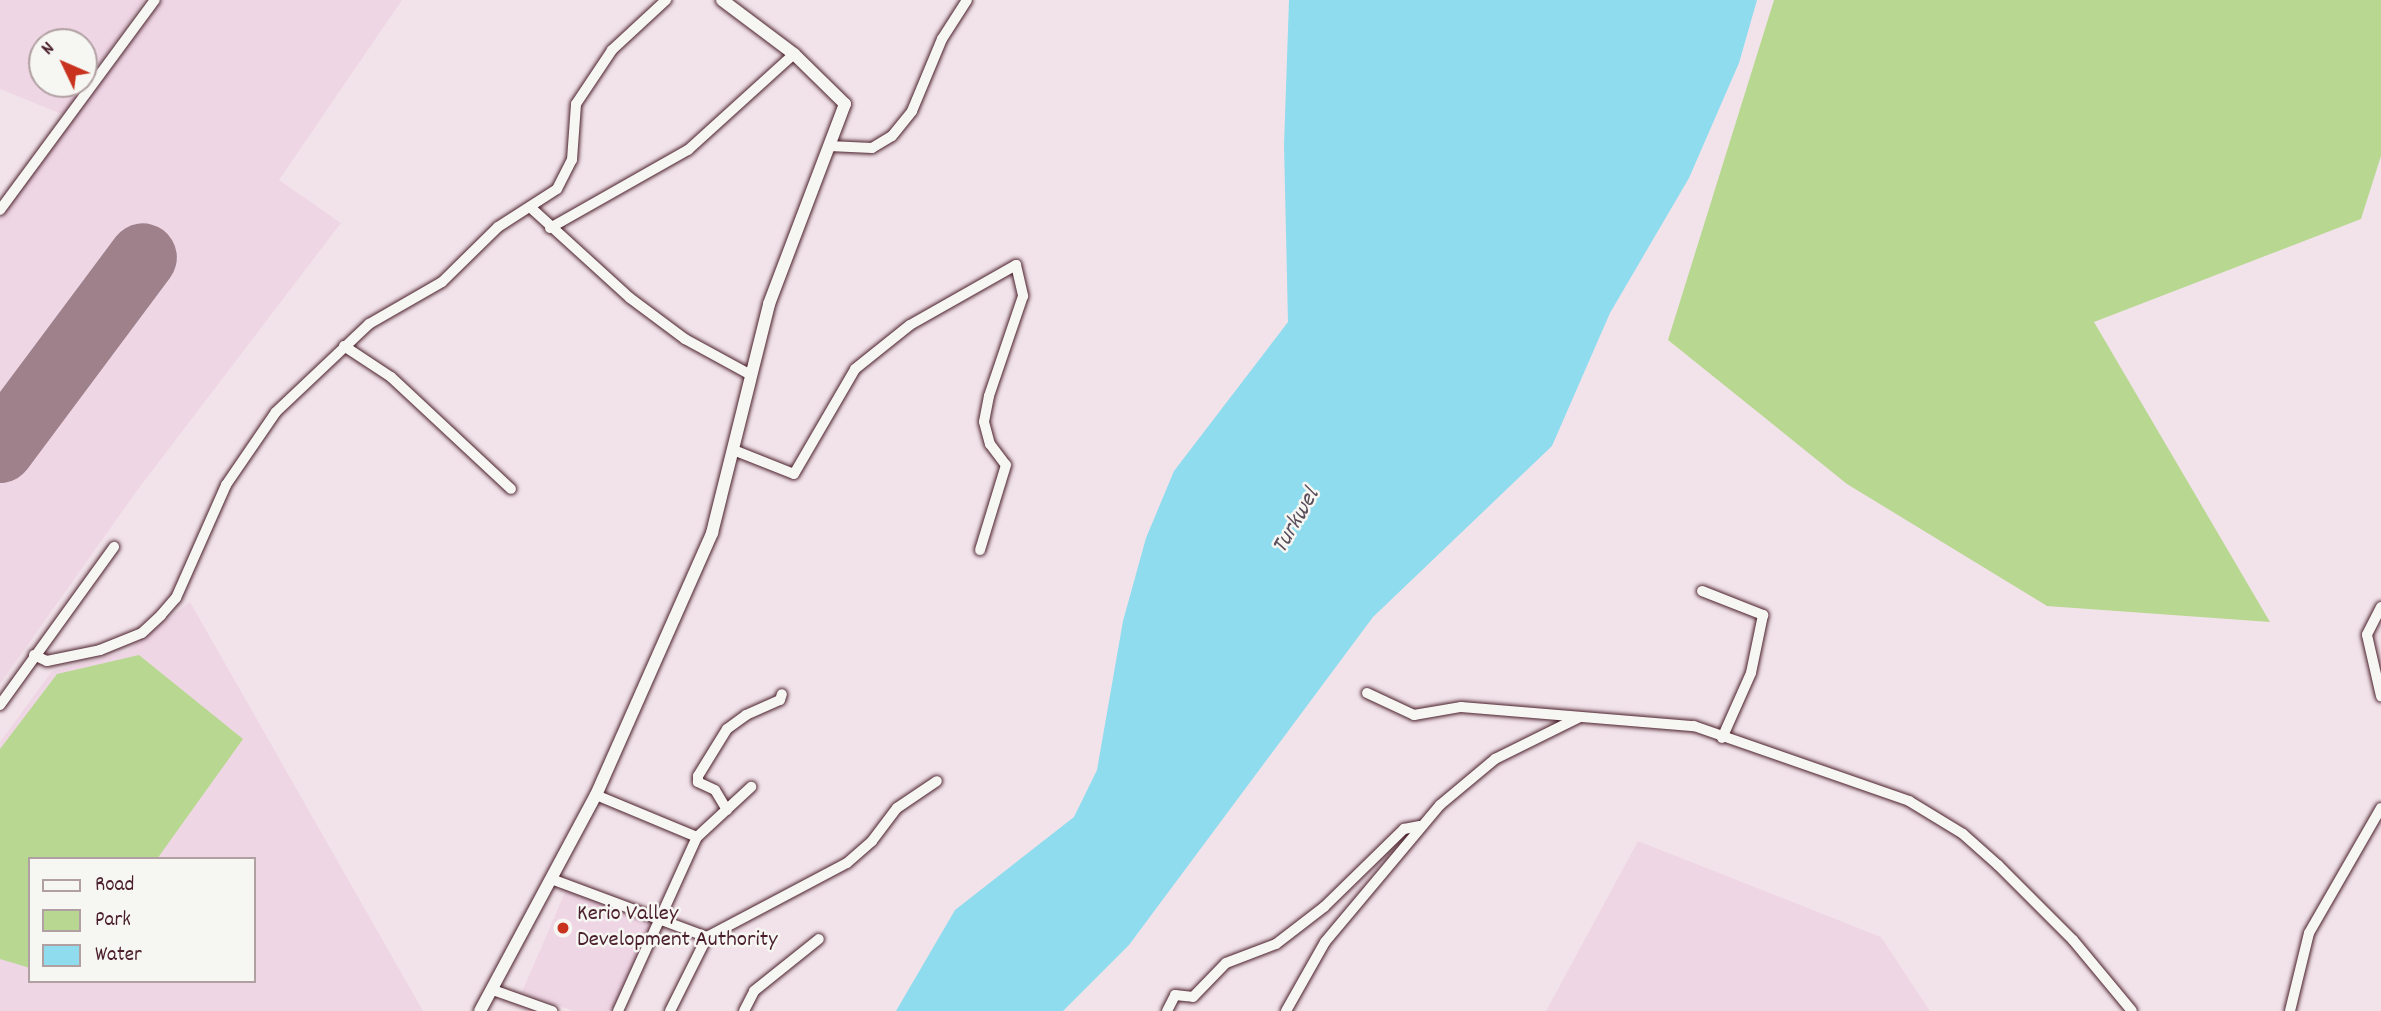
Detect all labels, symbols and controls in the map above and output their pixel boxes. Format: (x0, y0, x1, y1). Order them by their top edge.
north arrow (28, 28, 98, 98)
text: N (36, 37, 62, 62)
water label: Turkwel (1267, 484, 1327, 560)
legend (28, 857, 256, 983)
text: Road (95, 871, 134, 901)
place label: Kerio Valley Development Authority (577, 901, 778, 955)
text: Park (95, 906, 131, 936)
marker: Kerio Valley Development Authority (555, 920, 571, 936)
text: Water (95, 941, 142, 971)

